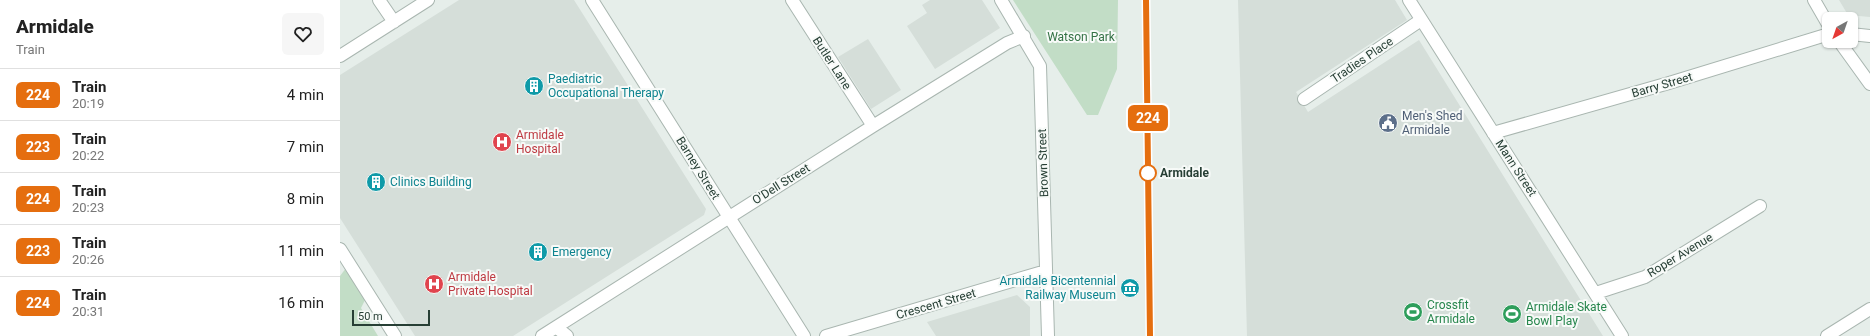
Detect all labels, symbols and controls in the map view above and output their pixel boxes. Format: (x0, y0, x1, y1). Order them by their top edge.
north arrow (1822, 12, 1858, 48)
map controls (1822, 12, 1858, 48)
button: heart (282, 13, 324, 55)
text: Armidale (16, 15, 94, 38)
park label: Watson Park (1047, 30, 1116, 44)
street label: Butler Lane (810, 34, 854, 92)
street label: Tradies Place (1328, 34, 1396, 86)
text: Train (16, 42, 45, 57)
street label: Barry Street (1630, 70, 1694, 100)
place label: Paediatric Occupational Therapy (548, 72, 664, 100)
building icon: Paediatric Occupational Therapy (523, 75, 545, 97)
text: Train (72, 78, 106, 96)
text: 4 min (287, 86, 324, 104)
text: 224 (26, 87, 50, 103)
text: 20:19 (72, 96, 104, 111)
line badge: 224 (1125, 105, 1171, 131)
place label: Men's Shed Armidale (1402, 109, 1463, 137)
text: 224 (1136, 110, 1160, 126)
public building icon: Men's Shed Armidale (1377, 112, 1399, 134)
place label: Armidale Hospital (516, 128, 564, 156)
street label: Brown Street (1035, 128, 1051, 198)
text: Train (72, 130, 106, 148)
hospital icon: Armidale Hospital (491, 131, 513, 153)
street label: Barney Street (673, 134, 723, 202)
street label: Mann Street (1492, 137, 1540, 199)
text: 7 min (287, 138, 324, 156)
text: 223 (26, 139, 50, 155)
text: 20:22 (72, 148, 104, 163)
street label: O'Dell Street (750, 161, 812, 207)
marker: Armidale (1139, 164, 1157, 182)
place label: Armidale (1160, 166, 1209, 180)
building icon: Clinics Building (365, 171, 387, 193)
place label: Clinics Building (390, 175, 472, 189)
text: Train (72, 182, 106, 200)
text: 8 min (287, 190, 324, 208)
text: 224 (26, 191, 50, 207)
text: 20:23 (72, 200, 104, 215)
street label: Roper Avenue (1645, 230, 1715, 280)
text: Train (72, 234, 106, 252)
building icon: Emergency (527, 241, 549, 263)
text: 11 min (278, 242, 324, 260)
text: 223 (26, 243, 50, 259)
place label: Emergency (552, 245, 612, 259)
text: 20:26 (72, 252, 104, 267)
place label: Armidale Private Hospital (448, 270, 533, 298)
hospital icon: Armidale Private Hospital (423, 273, 445, 295)
place label: Armidale Bicentennial Railway Museum (1000, 274, 1116, 302)
museum icon: Armidale Bicentennial Railway Museum (1119, 277, 1141, 299)
text: Train (72, 286, 106, 304)
street label: Crescent Street (895, 286, 977, 322)
text: 16 min (278, 294, 324, 312)
text: 224 (26, 295, 50, 311)
place label: Crossfit Armidale (1427, 298, 1475, 326)
place label: Armidale Skate Bowl Play (1526, 300, 1607, 328)
sports icon: Crossfit Armidale (1402, 301, 1424, 323)
sports icon: Armidale Skate Bowl Play (1501, 303, 1523, 325)
text: 20:31 (72, 304, 104, 319)
scale bar (352, 308, 430, 327)
text: 50 m (358, 310, 383, 323)

